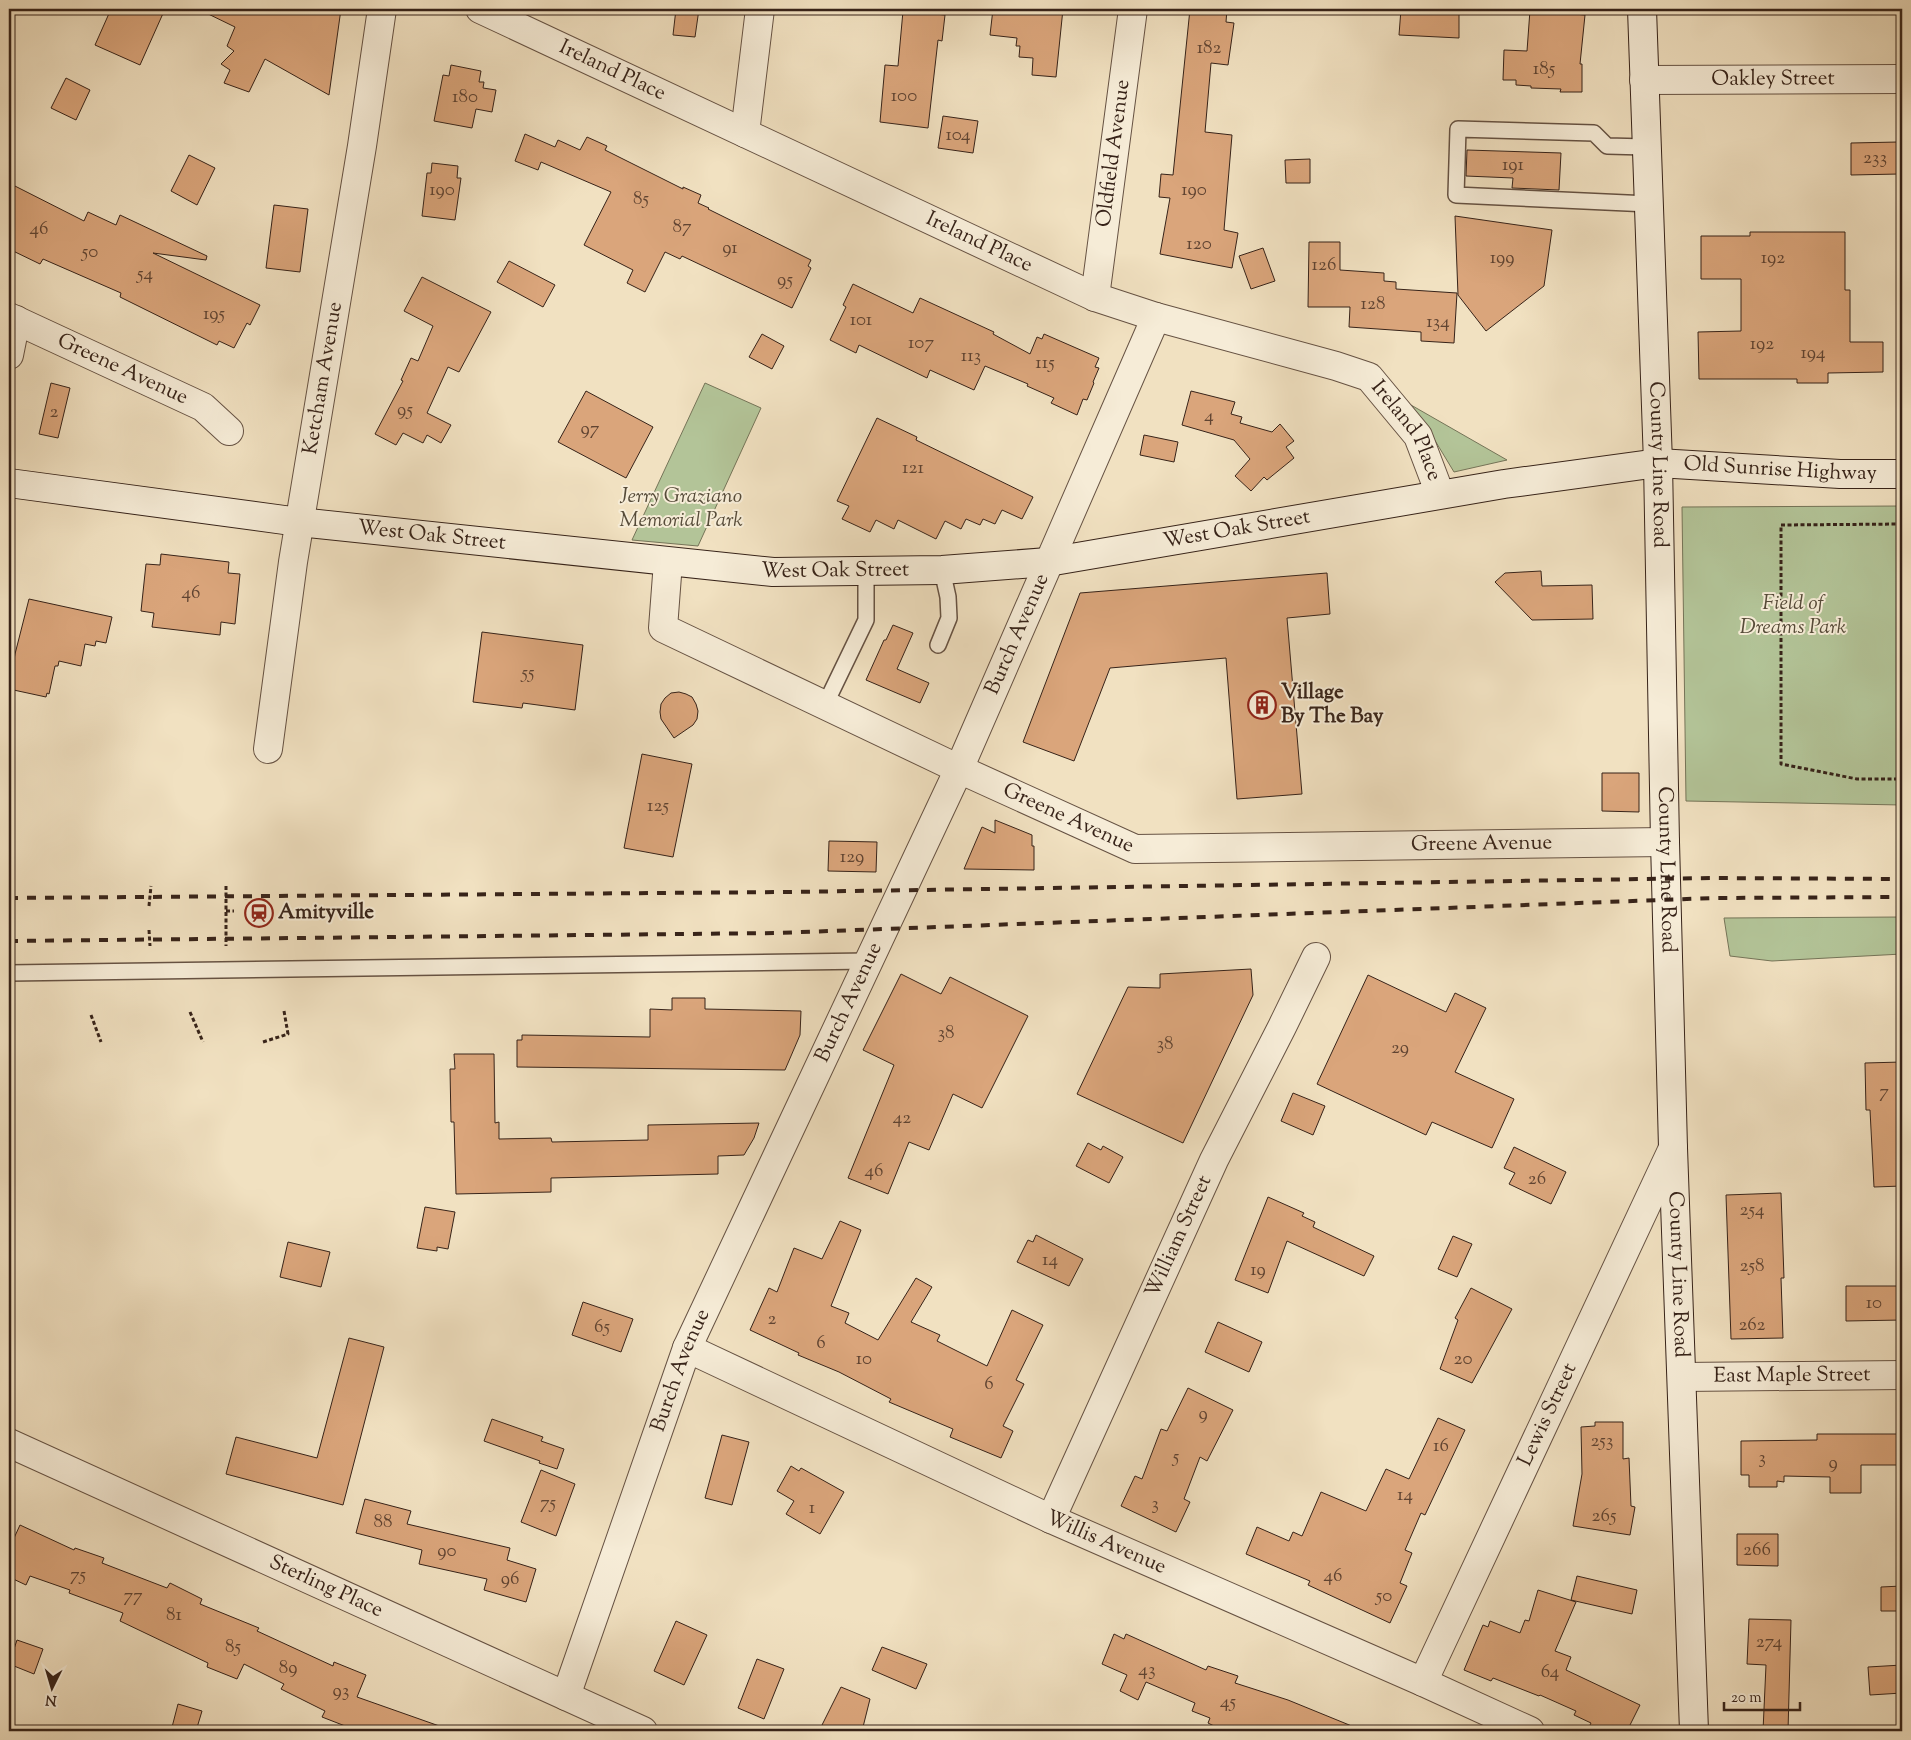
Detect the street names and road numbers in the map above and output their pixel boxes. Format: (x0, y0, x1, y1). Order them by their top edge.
street label: Ireland Place (554, 33, 671, 109)
street label: Oakley Street (1711, 64, 1835, 95)
street label: Oldfield Avenue (1089, 78, 1139, 229)
street label: Ireland Place (921, 205, 1037, 281)
street label: Ketcham Avenue (296, 299, 351, 457)
street label: Greene Avenue (52, 326, 193, 413)
street label: Ireland Place (1363, 374, 1449, 485)
street label: County Line Road (1640, 381, 1675, 548)
street label: Old Sunrise Highway (1683, 450, 1877, 489)
street label: West Oak Street (1161, 502, 1313, 557)
street label: West Oak Street (356, 513, 507, 559)
street label: West Oak Street (759, 555, 909, 588)
street label: Burch Avenue (978, 569, 1057, 700)
street label: Greene Avenue (998, 776, 1139, 862)
street label: County Line Road (1649, 786, 1683, 953)
street label: Greene Avenue (1411, 828, 1552, 860)
street label: Burch Avenue (808, 938, 890, 1068)
street label: William Street (1138, 1171, 1220, 1303)
street label: County Line Road (1660, 1191, 1696, 1358)
street label: Burch Avenue (644, 1304, 718, 1436)
street label: Lewis Street (1511, 1358, 1585, 1471)
street label: East Maple Street (1713, 1360, 1871, 1392)
street label: Willis Avenue (1041, 1503, 1171, 1583)
street label: Sterling Place (264, 1548, 388, 1626)

